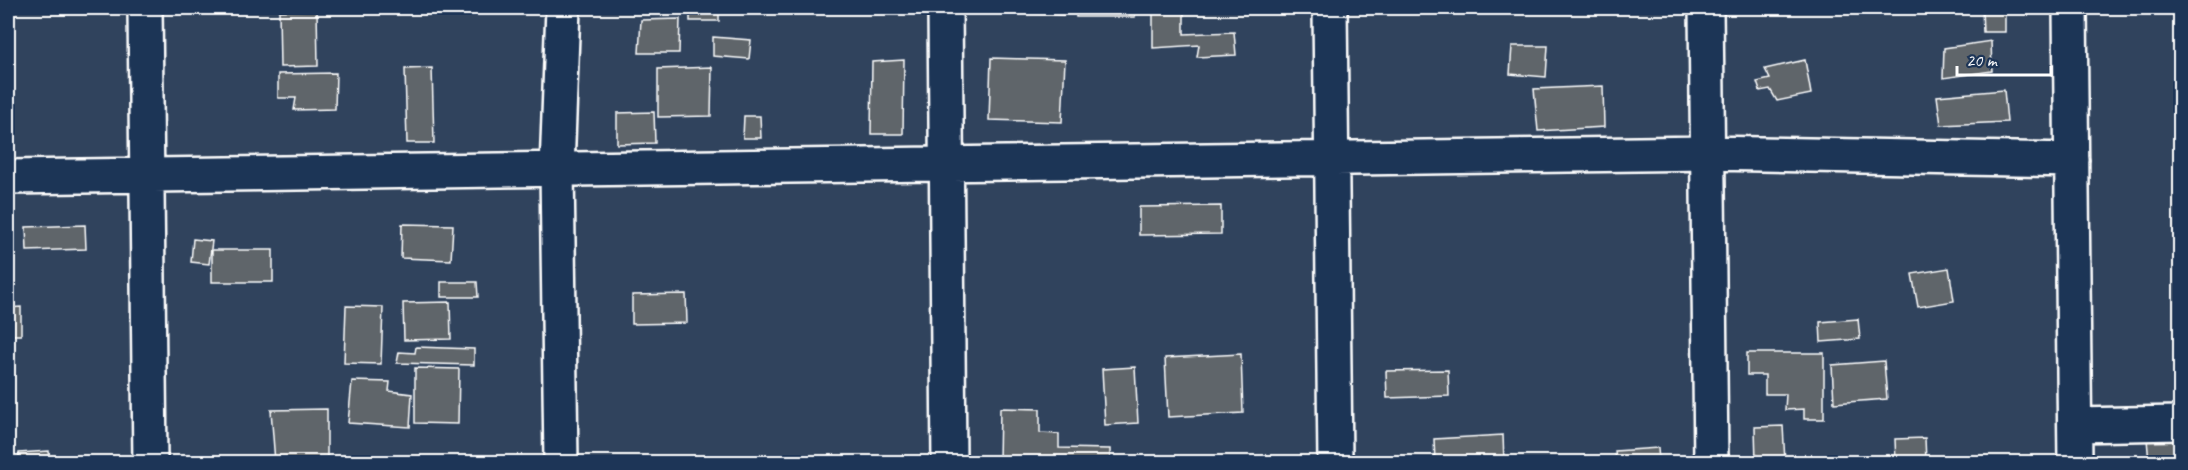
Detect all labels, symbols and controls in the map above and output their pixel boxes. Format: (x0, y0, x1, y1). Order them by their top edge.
scale bar (1957, 39, 2052, 77)
text: 20 m (1966, 49, 1999, 71)

